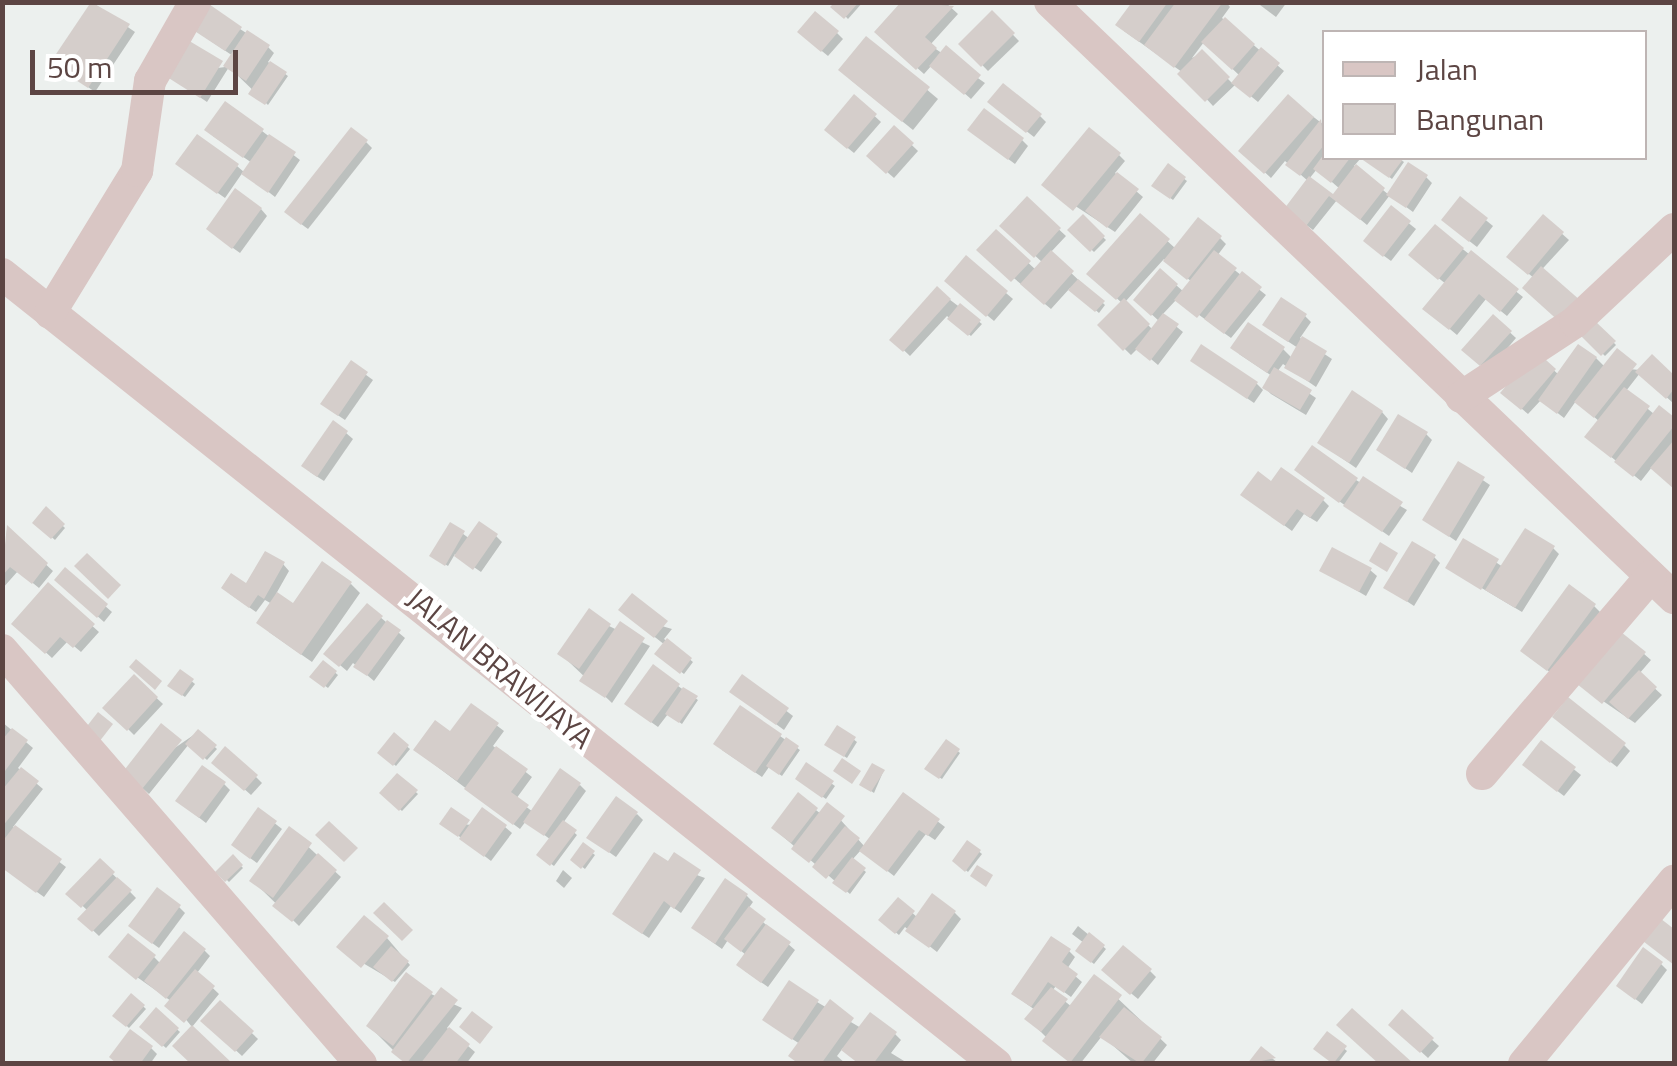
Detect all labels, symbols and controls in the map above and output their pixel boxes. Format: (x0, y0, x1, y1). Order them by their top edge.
scale bar (35, 30, 242, 92)
legend (1322, 30, 1647, 160)
text: 50 m (47, 44, 112, 90)
text: Jalan (1416, 46, 1478, 92)
text: Bangunan (1416, 96, 1544, 142)
street label: JALAN BRAWIJAYA (400, 580, 600, 756)

